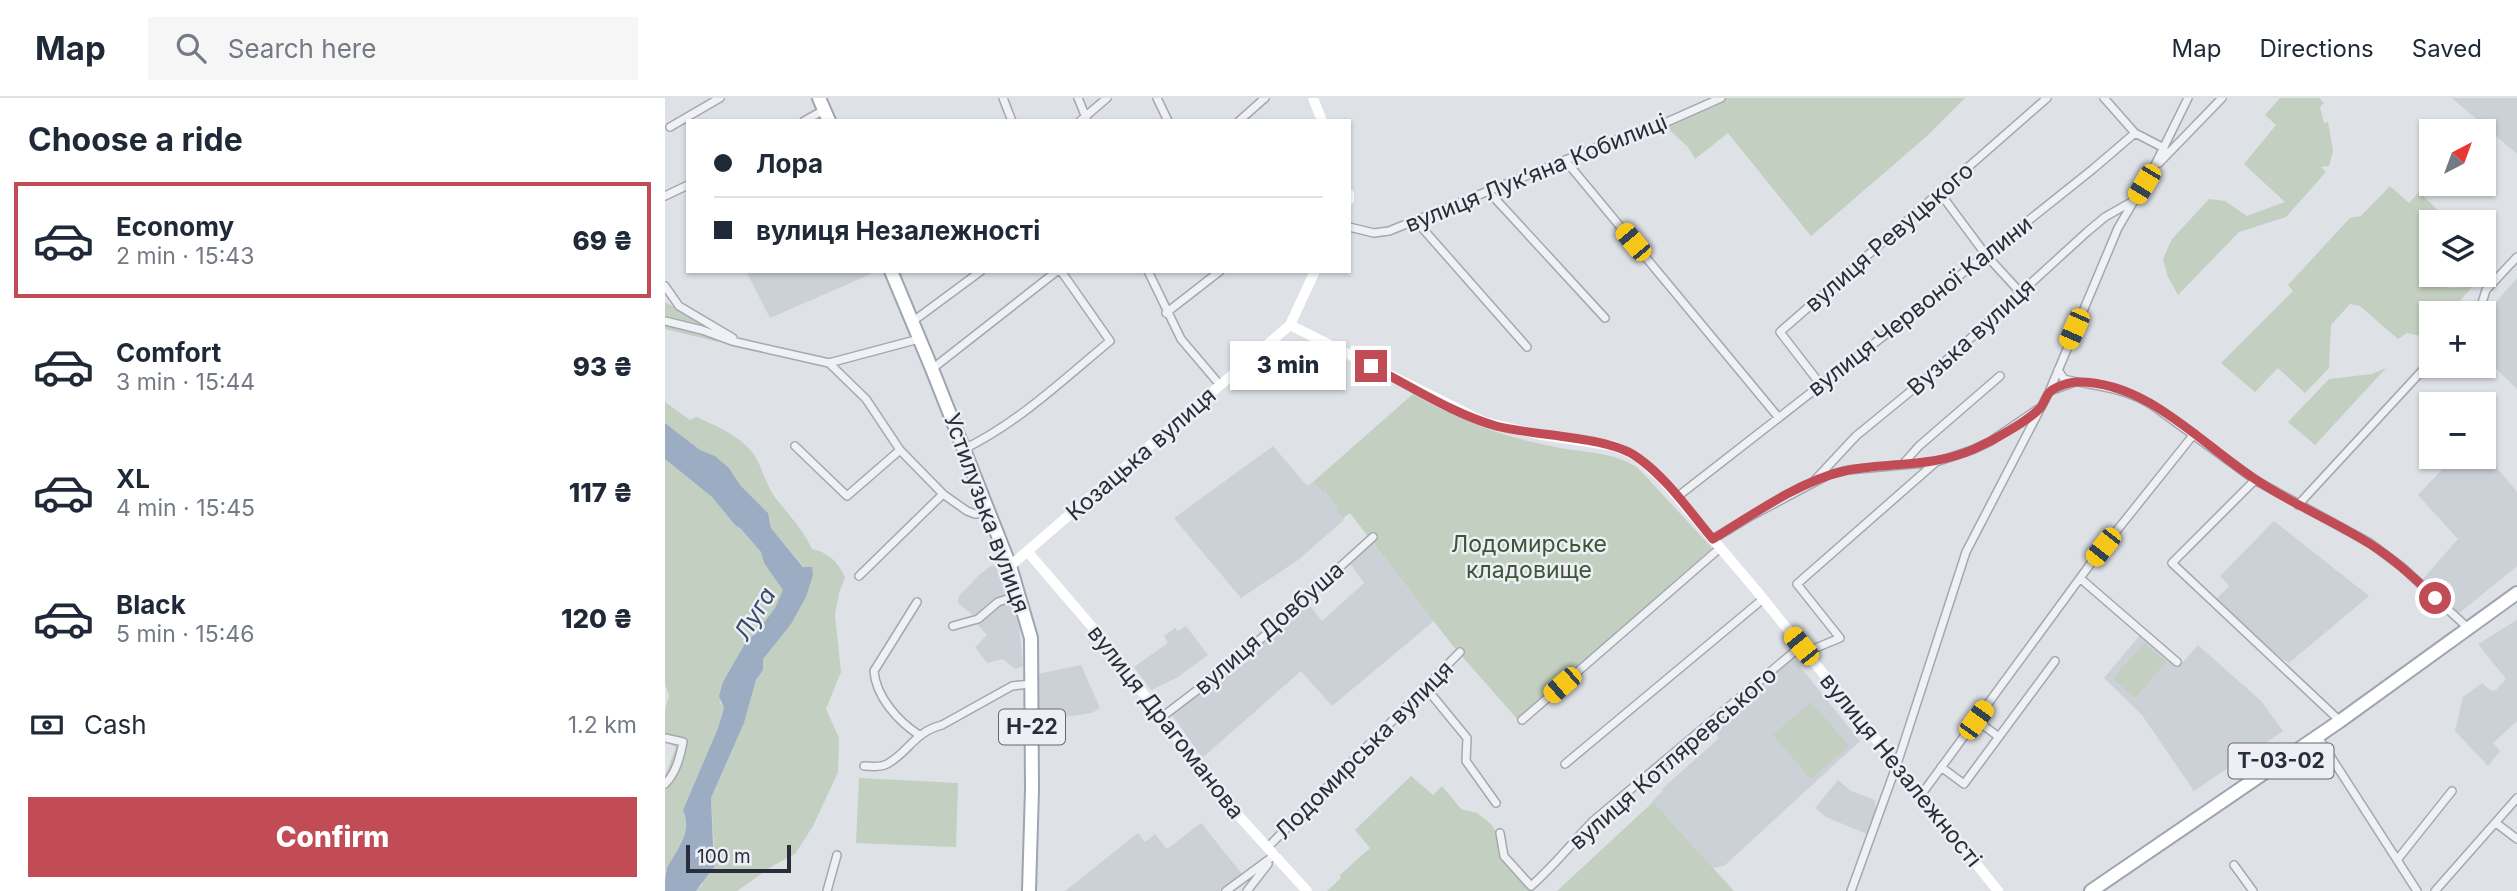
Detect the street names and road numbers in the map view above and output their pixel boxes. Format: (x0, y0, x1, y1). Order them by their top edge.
street label: вулиця Лукʼяна Кобилиці (1401, 108, 1671, 238)
street label: вулиця Ревуцького (1799, 156, 1979, 318)
street label: вулиця Червоної Калини (1802, 210, 2038, 402)
street label: Вузька вулиця (1902, 272, 2040, 402)
street label: Козацька вулиця (1060, 381, 1222, 527)
street label: Устилузька вулиця (938, 409, 1036, 617)
street label: вулиця Довбуша (1189, 556, 1349, 700)
street label: вулиця Драгоманова (1082, 620, 1250, 824)
street label: Лодомирська вулиця (1269, 655, 1459, 845)
street label: вулиця Котляревського (1564, 660, 1782, 856)
street label: вулиця Незалежності (1814, 667, 1988, 873)
road number: Н-22 (999, 710, 1065, 744)
road number: Т-03-02 (2229, 744, 2333, 778)

